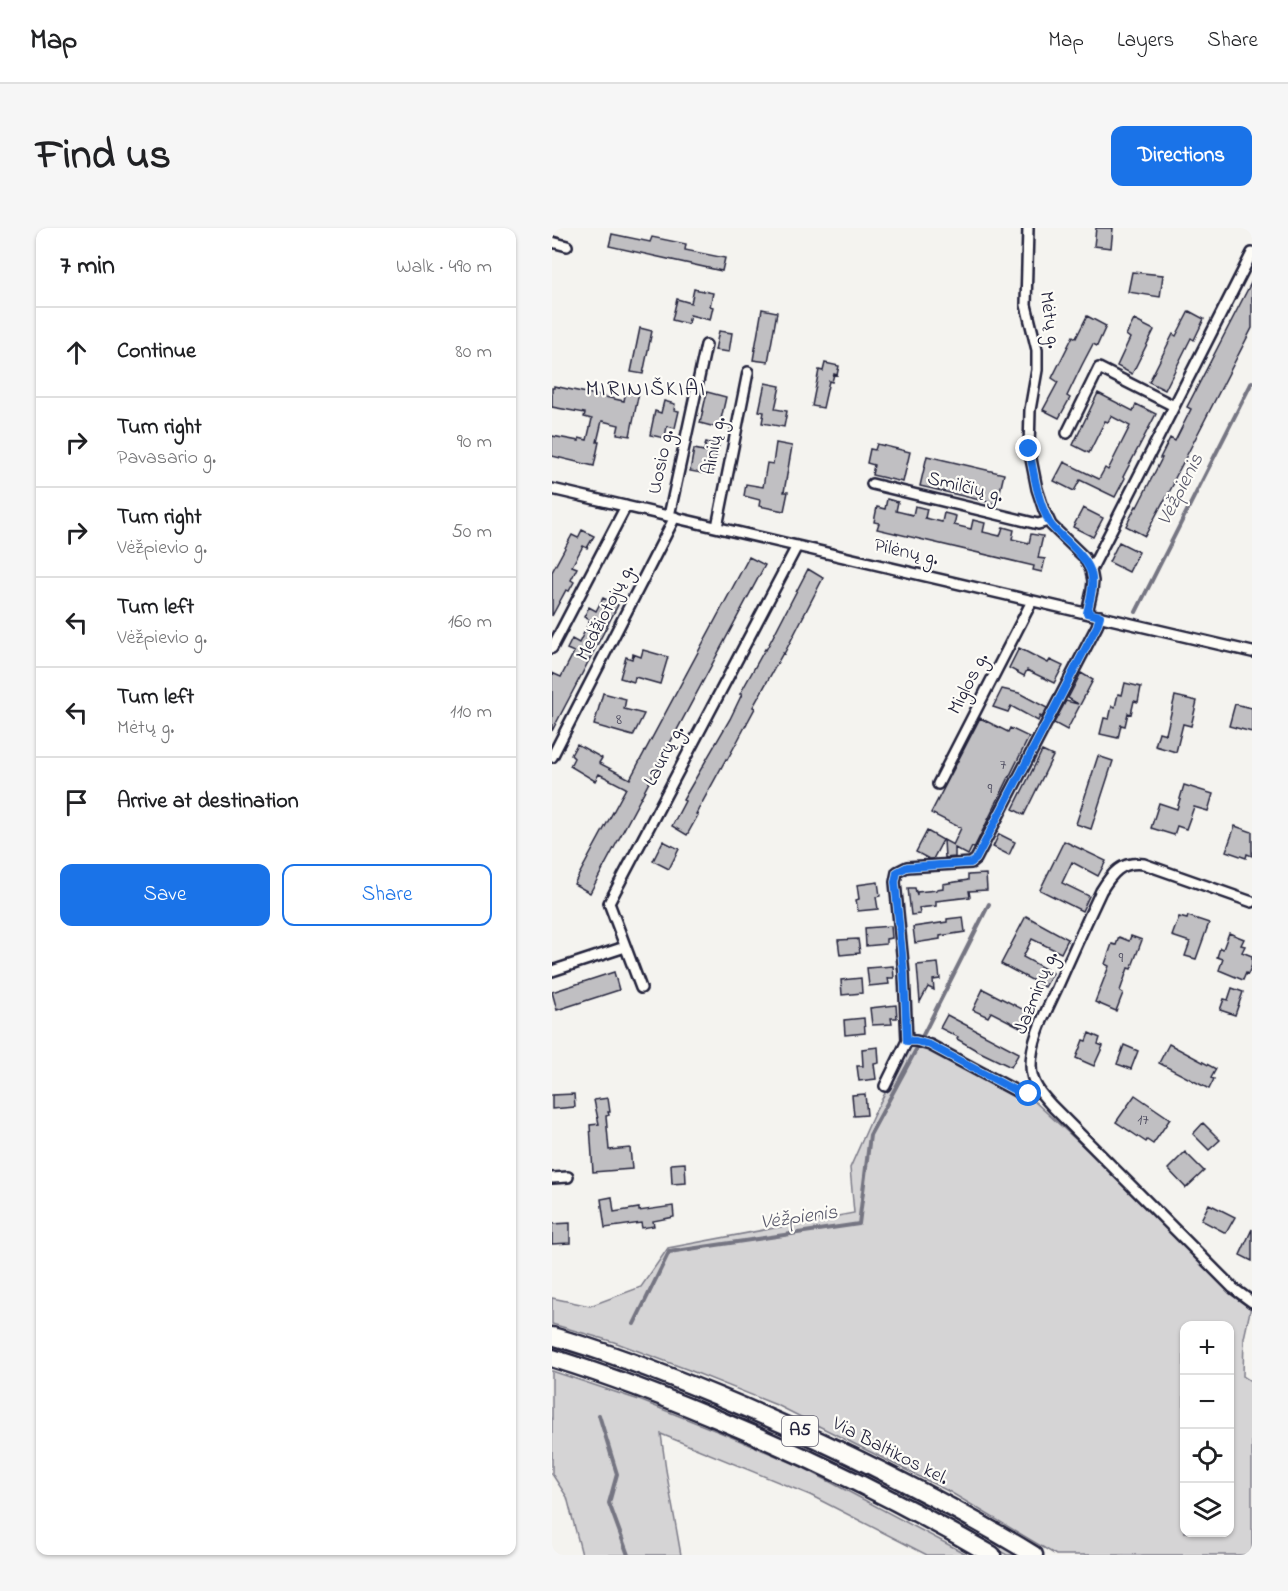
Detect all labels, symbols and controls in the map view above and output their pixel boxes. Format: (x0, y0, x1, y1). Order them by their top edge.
text: Map (30, 21, 77, 62)
text: Map (1048, 26, 1084, 56)
text: Layers (1117, 26, 1174, 56)
text: Share (1207, 26, 1258, 56)
text: Find us (36, 126, 171, 187)
button: Directions (1111, 126, 1252, 186)
text: 7 min (60, 248, 115, 286)
text: Walk · 490 m (396, 253, 492, 282)
street label: Mėtų g. (1030, 290, 1067, 351)
icon: ahead (60, 336, 93, 369)
text: Continue (117, 336, 196, 368)
text: 80 m (455, 338, 492, 367)
district label: MIRINIŠKIAI (585, 374, 707, 406)
text: Turn right (117, 412, 202, 444)
street label: Ainių g. (695, 414, 736, 478)
icon: right (60, 426, 93, 459)
street label: Uosio g. (641, 427, 684, 497)
text: 90 m (457, 428, 492, 457)
route end (1015, 435, 1041, 461)
text: Pavasario g. (117, 444, 216, 473)
water label: Vėžpienis (1150, 448, 1212, 531)
street label: Smilčių g. (924, 465, 1006, 512)
text: Turn right (117, 502, 202, 534)
icon: right (60, 516, 93, 549)
text: 50 m (451, 518, 492, 547)
street label: Pilėnų g. (871, 531, 941, 575)
text: Vėžpievio g. (117, 534, 207, 563)
street label: Medžiotojų g. (569, 560, 644, 667)
text: Turn left (117, 592, 194, 624)
icon: left (60, 606, 93, 639)
text: 160 m (448, 608, 492, 637)
text: Vėžpievio g. (117, 624, 207, 653)
street label: Miglos g. (941, 648, 998, 720)
text: Turn left (117, 682, 194, 714)
icon: left (60, 696, 93, 729)
text: 110 m (450, 698, 492, 727)
house number: 8 (616, 708, 622, 732)
text: Mėtų g. (117, 714, 174, 743)
street label: Laurų g. (637, 720, 694, 792)
house number: 7 (1000, 753, 1007, 777)
house number: 9 (988, 777, 993, 801)
icon: arrive (60, 786, 93, 819)
text: Arrive at destination (117, 786, 299, 818)
button: Save (60, 864, 270, 926)
button: Share (282, 864, 492, 926)
house number: 9 (1119, 946, 1124, 970)
street label: Jazminų g. (1007, 947, 1068, 1039)
route start (1015, 1080, 1041, 1106)
house number: 17 (1137, 1108, 1149, 1132)
water label: Vėžpienis (759, 1198, 840, 1238)
map controls (1180, 1321, 1234, 1537)
button: + (1180, 1321, 1234, 1375)
button: − (1180, 1375, 1234, 1429)
street label: Via Baltikos kel. (826, 1410, 953, 1494)
road number: A5 (782, 1416, 818, 1446)
button: locate (1180, 1429, 1234, 1483)
button: layers (1180, 1483, 1234, 1537)

